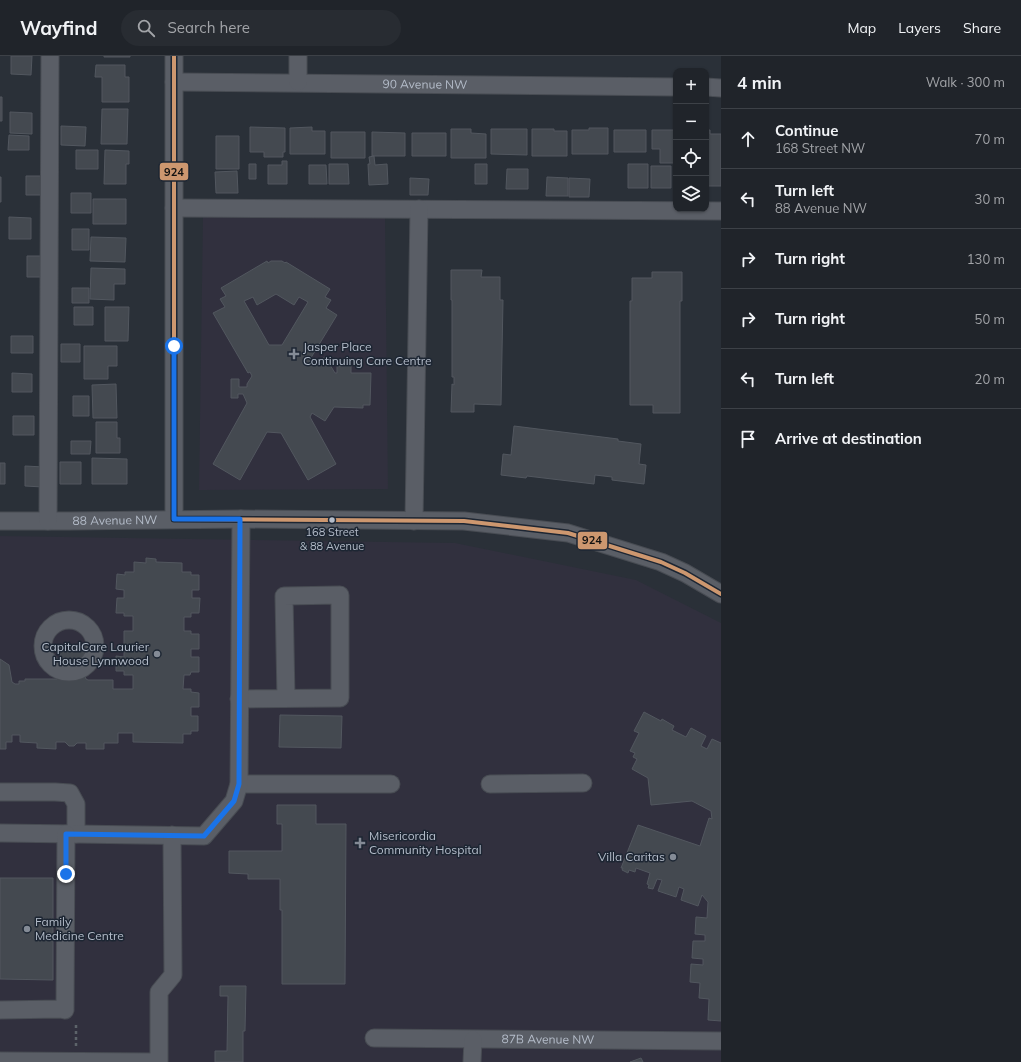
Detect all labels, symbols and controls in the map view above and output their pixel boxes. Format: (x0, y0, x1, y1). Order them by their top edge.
search box (121, 10, 401, 46)
text: Wayfind (20, 16, 97, 40)
icon: search (135, 17, 157, 39)
text: Search here (167, 18, 250, 37)
text: Map (847, 19, 876, 37)
text: Layers (898, 19, 941, 37)
text: Share (963, 19, 1001, 37)
map controls (673, 68, 709, 212)
button: + (673, 68, 709, 104)
text: 4 min (737, 72, 782, 93)
text: Walk · 300 m (926, 74, 1005, 90)
street label: 90 Avenue NW (382, 76, 468, 92)
button: − (673, 104, 709, 140)
text: Continue (775, 121, 838, 140)
icon: ahead (737, 128, 759, 150)
text: 70 m (975, 131, 1005, 147)
button: locate (673, 140, 709, 176)
text: 168 Street NW (775, 140, 865, 156)
line badge: 924 (159, 162, 189, 181)
text: 924 (164, 165, 184, 179)
button: layers (673, 176, 709, 212)
text: Turn left (775, 181, 834, 200)
icon: left (737, 188, 759, 210)
text: 30 m (975, 191, 1005, 207)
text: 88 Avenue NW (775, 200, 867, 216)
icon: right (737, 248, 759, 270)
text: Turn right (775, 249, 845, 268)
text: 130 m (967, 251, 1005, 267)
icon: right (737, 308, 759, 330)
text: Turn right (775, 309, 845, 328)
text: 50 m (975, 311, 1005, 327)
route start (165, 337, 183, 355)
place label: Jasper Place Continuing Care Centre (303, 339, 431, 368)
marker: Jasper Place Continuing Care Centre (288, 348, 300, 360)
icon: left (737, 368, 759, 390)
text: Turn left (775, 369, 834, 388)
text: 20 m (975, 371, 1005, 387)
icon: arrive (737, 428, 759, 450)
text: Arrive at destination (775, 429, 922, 448)
street label: 88 Avenue NW (72, 512, 158, 528)
marker: 168 Street & 88 Avenue (327, 515, 337, 525)
place label: 168 Street & 88 Avenue (300, 525, 364, 553)
line badge: 924 (577, 531, 608, 550)
text: 924 (582, 533, 602, 547)
place label: CapitalCare Laurier House Lynnwood (42, 639, 150, 668)
marker: CapitalCare Laurier House Lynnwood (152, 649, 162, 659)
place label: Misericordia Community Hospital (369, 828, 482, 857)
marker: Misericordia Community Hospital (354, 837, 366, 849)
place label: Villa Caritas (598, 849, 665, 864)
marker: Villa Caritas (668, 852, 678, 862)
route end (57, 865, 75, 883)
place label: Family Medicine Centre (35, 914, 124, 943)
marker: Family Medicine Centre (22, 924, 32, 934)
street label: 87B Avenue NW (501, 1031, 595, 1047)

